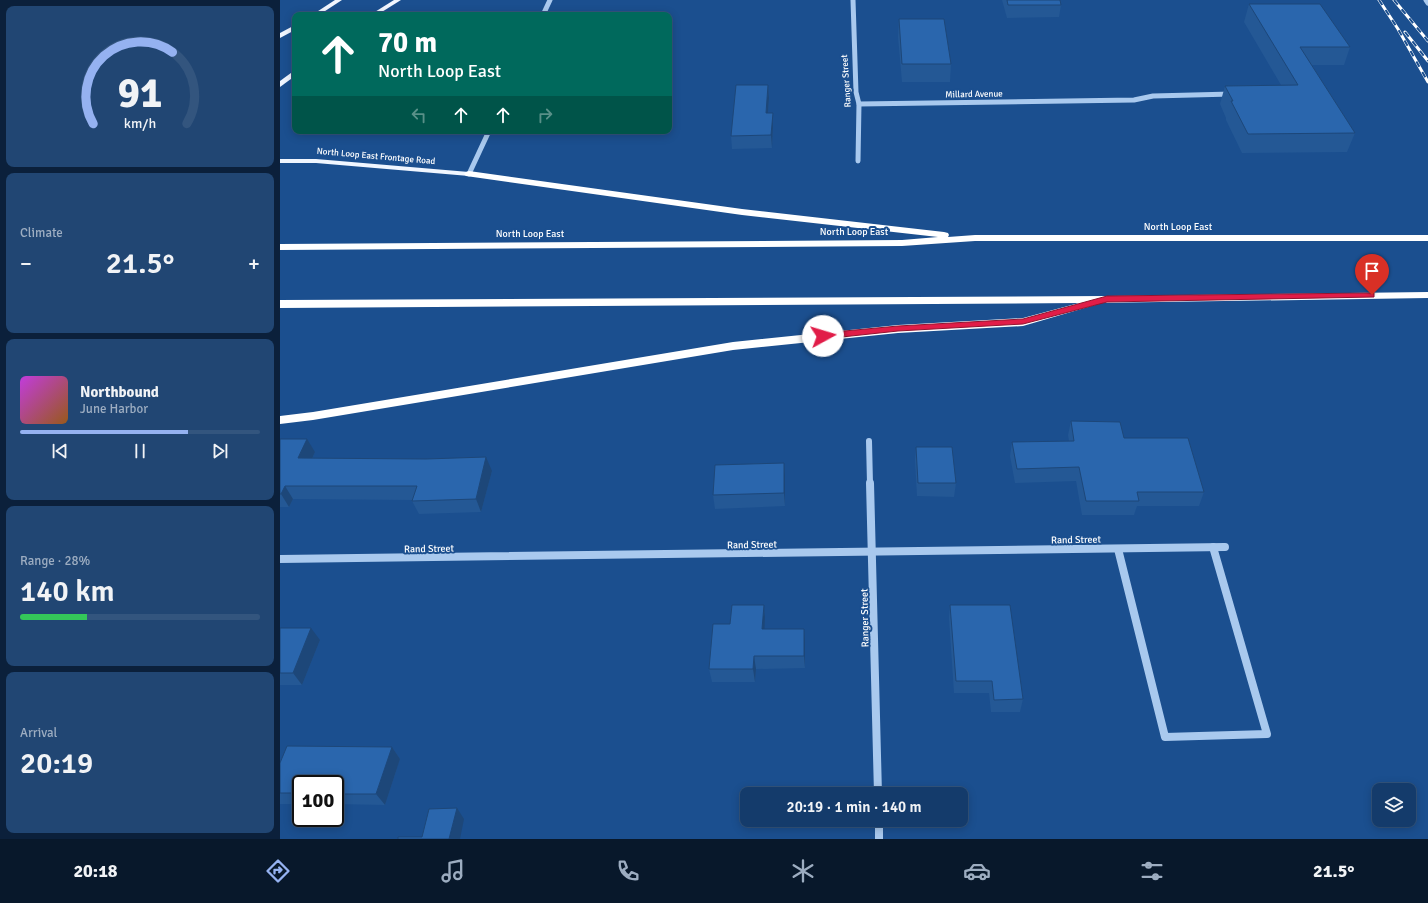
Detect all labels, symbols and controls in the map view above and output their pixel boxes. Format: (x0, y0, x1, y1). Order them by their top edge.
text: 70 m (378, 26, 437, 60)
icon: ahead (312, 28, 364, 80)
street label: Ranger Street (839, 54, 854, 108)
text: North Loop East (378, 60, 501, 82)
text: 91 (118, 68, 162, 119)
street label: Millard Avenue (945, 88, 1003, 101)
icon: left (408, 104, 430, 126)
icon: ahead (450, 104, 472, 126)
icon: ahead (492, 104, 514, 126)
icon: right (534, 104, 556, 126)
text: km/h (124, 115, 156, 132)
street label: North Loop East Frontage Road (316, 146, 436, 167)
street label: North Loop East (1144, 221, 1213, 233)
text: Climate (20, 225, 63, 241)
street label: North Loop East (820, 226, 889, 238)
street label: North Loop East (496, 228, 565, 240)
text: 21.5° (106, 245, 174, 282)
text: − (20, 250, 32, 277)
text: + (248, 250, 260, 277)
pin (1355, 254, 1389, 295)
icon: arrive (1361, 260, 1383, 282)
position arrow (802, 315, 844, 357)
text: Northbound (80, 383, 159, 401)
text: June Harbor (80, 401, 148, 417)
icon: previous (49, 440, 71, 462)
icon: pause (129, 440, 151, 462)
icon: next (209, 440, 231, 462)
street label: Rand Street (1051, 534, 1102, 546)
street label: Rand Street (727, 539, 778, 551)
street label: Rand Street (404, 543, 455, 555)
text: Range · 28% (20, 553, 90, 569)
text: 140 km (20, 573, 115, 610)
street label: Ranger Street (858, 588, 872, 647)
text: Arrival (20, 725, 57, 741)
text: 20:19 (20, 745, 93, 782)
speed limit sign: 100 (292, 775, 344, 827)
map controls (1372, 783, 1416, 827)
button: layers (1372, 783, 1416, 827)
text: 20:19 · 1 min · 140 m (787, 798, 921, 816)
icon: directions (264, 857, 292, 885)
icon: music (439, 857, 467, 885)
icon: phone (614, 857, 642, 885)
icon: climate (789, 857, 817, 885)
icon: car (963, 857, 991, 885)
icon: filters (1138, 857, 1166, 885)
text: 20:18 (73, 860, 118, 882)
text: 21.5° (1313, 860, 1355, 882)

